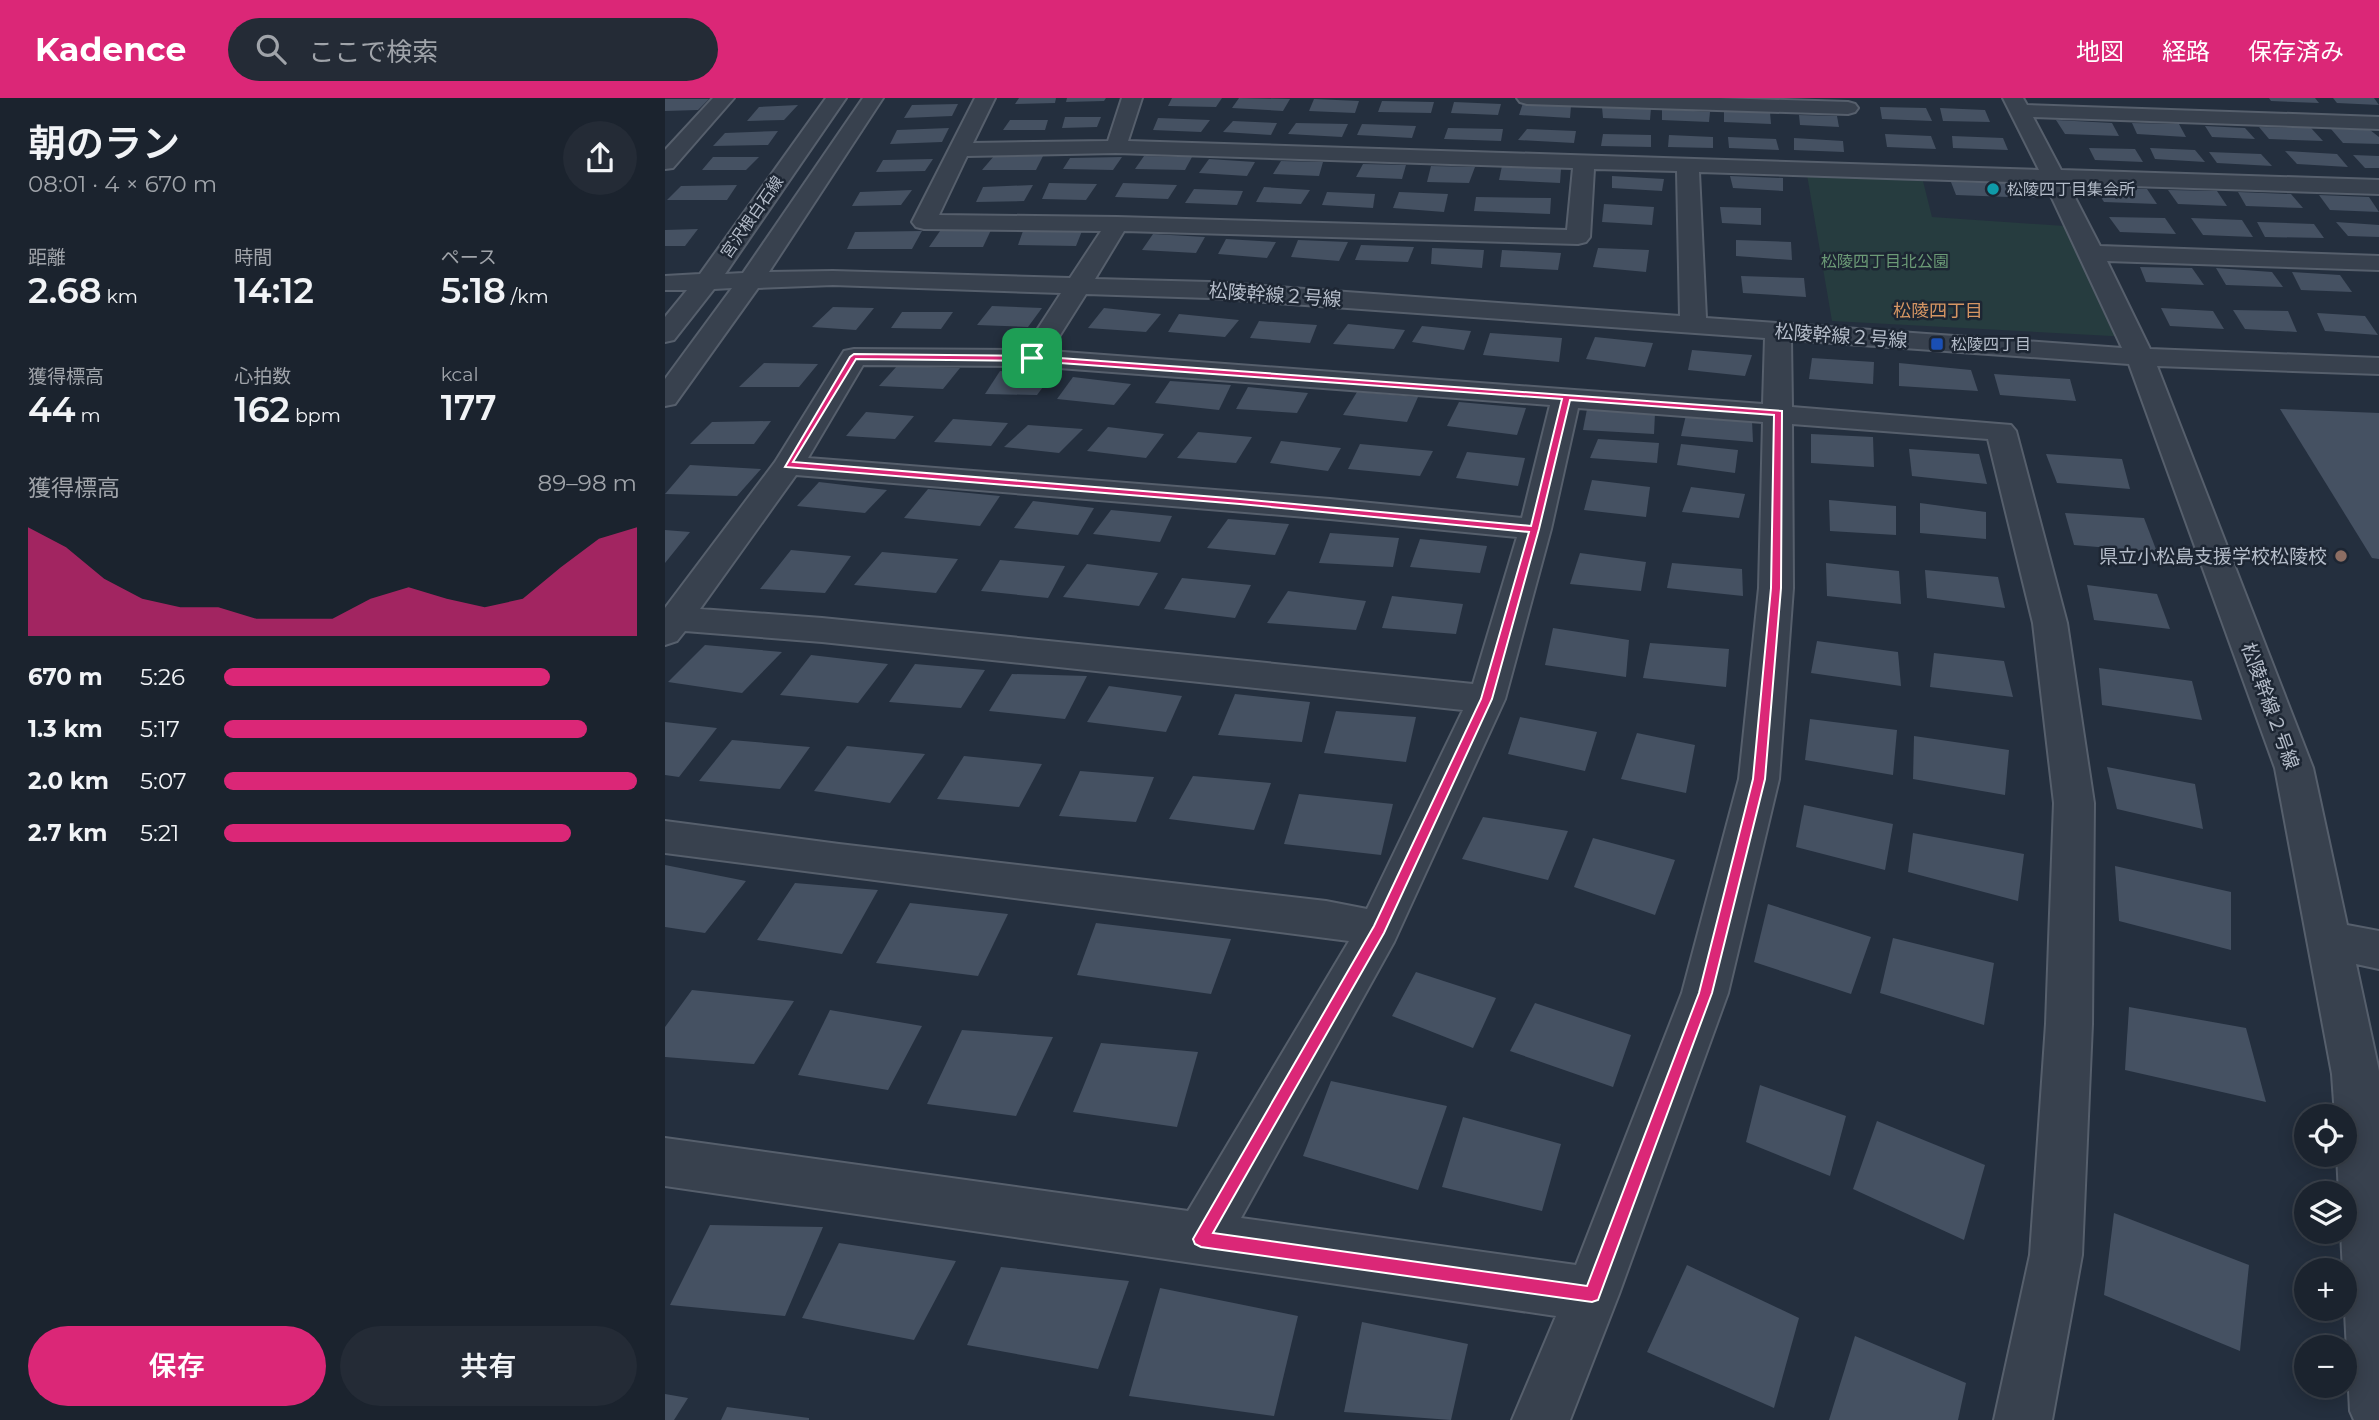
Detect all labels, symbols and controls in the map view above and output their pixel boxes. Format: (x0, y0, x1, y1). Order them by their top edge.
search box (228, 18, 718, 81)
text: Kadence (35, 29, 186, 69)
icon: search (252, 30, 290, 68)
text: ここで検索 (308, 36, 438, 68)
text: 地図 (2076, 37, 2124, 66)
text: 経路 (2162, 37, 2210, 66)
text: 保存済み (2248, 37, 2344, 66)
text: 朝のラン (28, 120, 180, 167)
button: share (563, 121, 637, 195)
text: 08:01 · 4 × 670 m (28, 170, 217, 198)
street label: 宮沢根白石線 (717, 172, 787, 262)
place label: 松陵四丁目集会所 (2007, 180, 2135, 199)
marker: 松陵四丁目集会所 (1985, 181, 2001, 197)
text: 距離 (28, 246, 66, 269)
text: 時間 (234, 246, 272, 269)
text: ペース (441, 246, 497, 269)
park label: 松陵四丁目北公園 (1821, 252, 1949, 271)
text: 2.68 (28, 269, 102, 312)
text: 14:12 (234, 269, 314, 312)
text: 5:18 (441, 269, 506, 312)
street label: 松陵幹線２号線 (1208, 279, 1342, 311)
text: km (102, 285, 138, 308)
text: /km (506, 285, 549, 308)
district label: 松陵四丁目 (1893, 300, 1983, 322)
street label: 松陵幹線２号線 (1774, 320, 1908, 352)
pin (1002, 328, 1062, 388)
place label: 松陵四丁目 (1951, 335, 2031, 354)
marker: 松陵四丁目 (1929, 336, 1945, 352)
icon: arrive (1013, 339, 1051, 377)
text: kcal (441, 363, 479, 386)
text: 獲得標高 (28, 365, 104, 388)
text: 心拍数 (234, 365, 291, 388)
text: 177 (441, 386, 497, 429)
text: 44 (28, 388, 76, 431)
text: 162 (234, 388, 290, 431)
text: m (76, 404, 101, 427)
text: bpm (290, 404, 341, 427)
text: 89–98 m (538, 469, 637, 497)
text: 獲得標高 (28, 474, 120, 502)
place label: 県立小松島支援学校松陵校 (2099, 545, 2327, 568)
marker: 県立小松島支援学校松陵校 (2333, 548, 2349, 564)
street label: 松陵幹線２号線 (2236, 640, 2304, 772)
text: 670 m (28, 663, 103, 691)
text: 5:26 (140, 663, 185, 691)
text: 1.3 km (28, 715, 103, 743)
text: 5:17 (140, 715, 180, 743)
text: 2.0 km (28, 767, 109, 795)
text: 5:07 (140, 767, 187, 795)
text: 2.7 km (28, 819, 107, 847)
text: 5:21 (140, 819, 179, 847)
map controls (2294, 1104, 2357, 1398)
button: locate (2294, 1104, 2357, 1167)
button: layers (2294, 1181, 2357, 1244)
button: + (2294, 1258, 2357, 1321)
button: 保存 (28, 1326, 326, 1406)
button: 共有 (340, 1326, 637, 1406)
button: − (2294, 1335, 2357, 1398)

